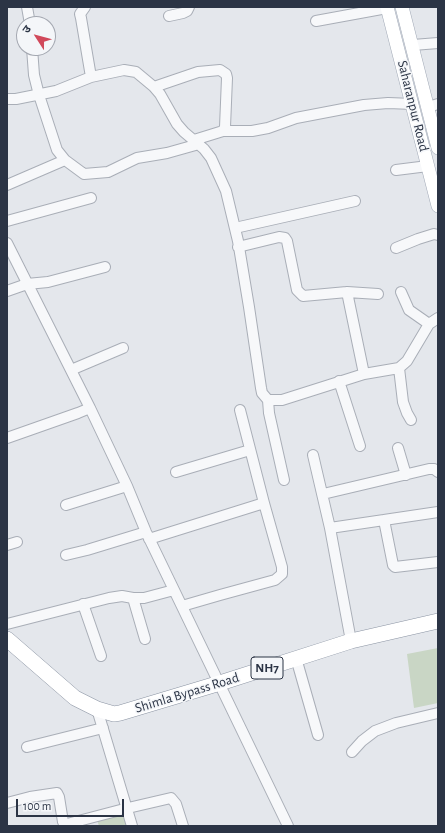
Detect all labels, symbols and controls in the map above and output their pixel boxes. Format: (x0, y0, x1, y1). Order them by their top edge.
north arrow (16, 16, 56, 56)
text: उ (20, 23, 33, 35)
street label: Saharanpur Road (394, 59, 432, 153)
road number: NH7 (251, 657, 283, 679)
street label: Shimla Bypass Road (133, 669, 241, 717)
scale bar (18, 791, 126, 817)
text: 100 m (23, 800, 51, 812)

